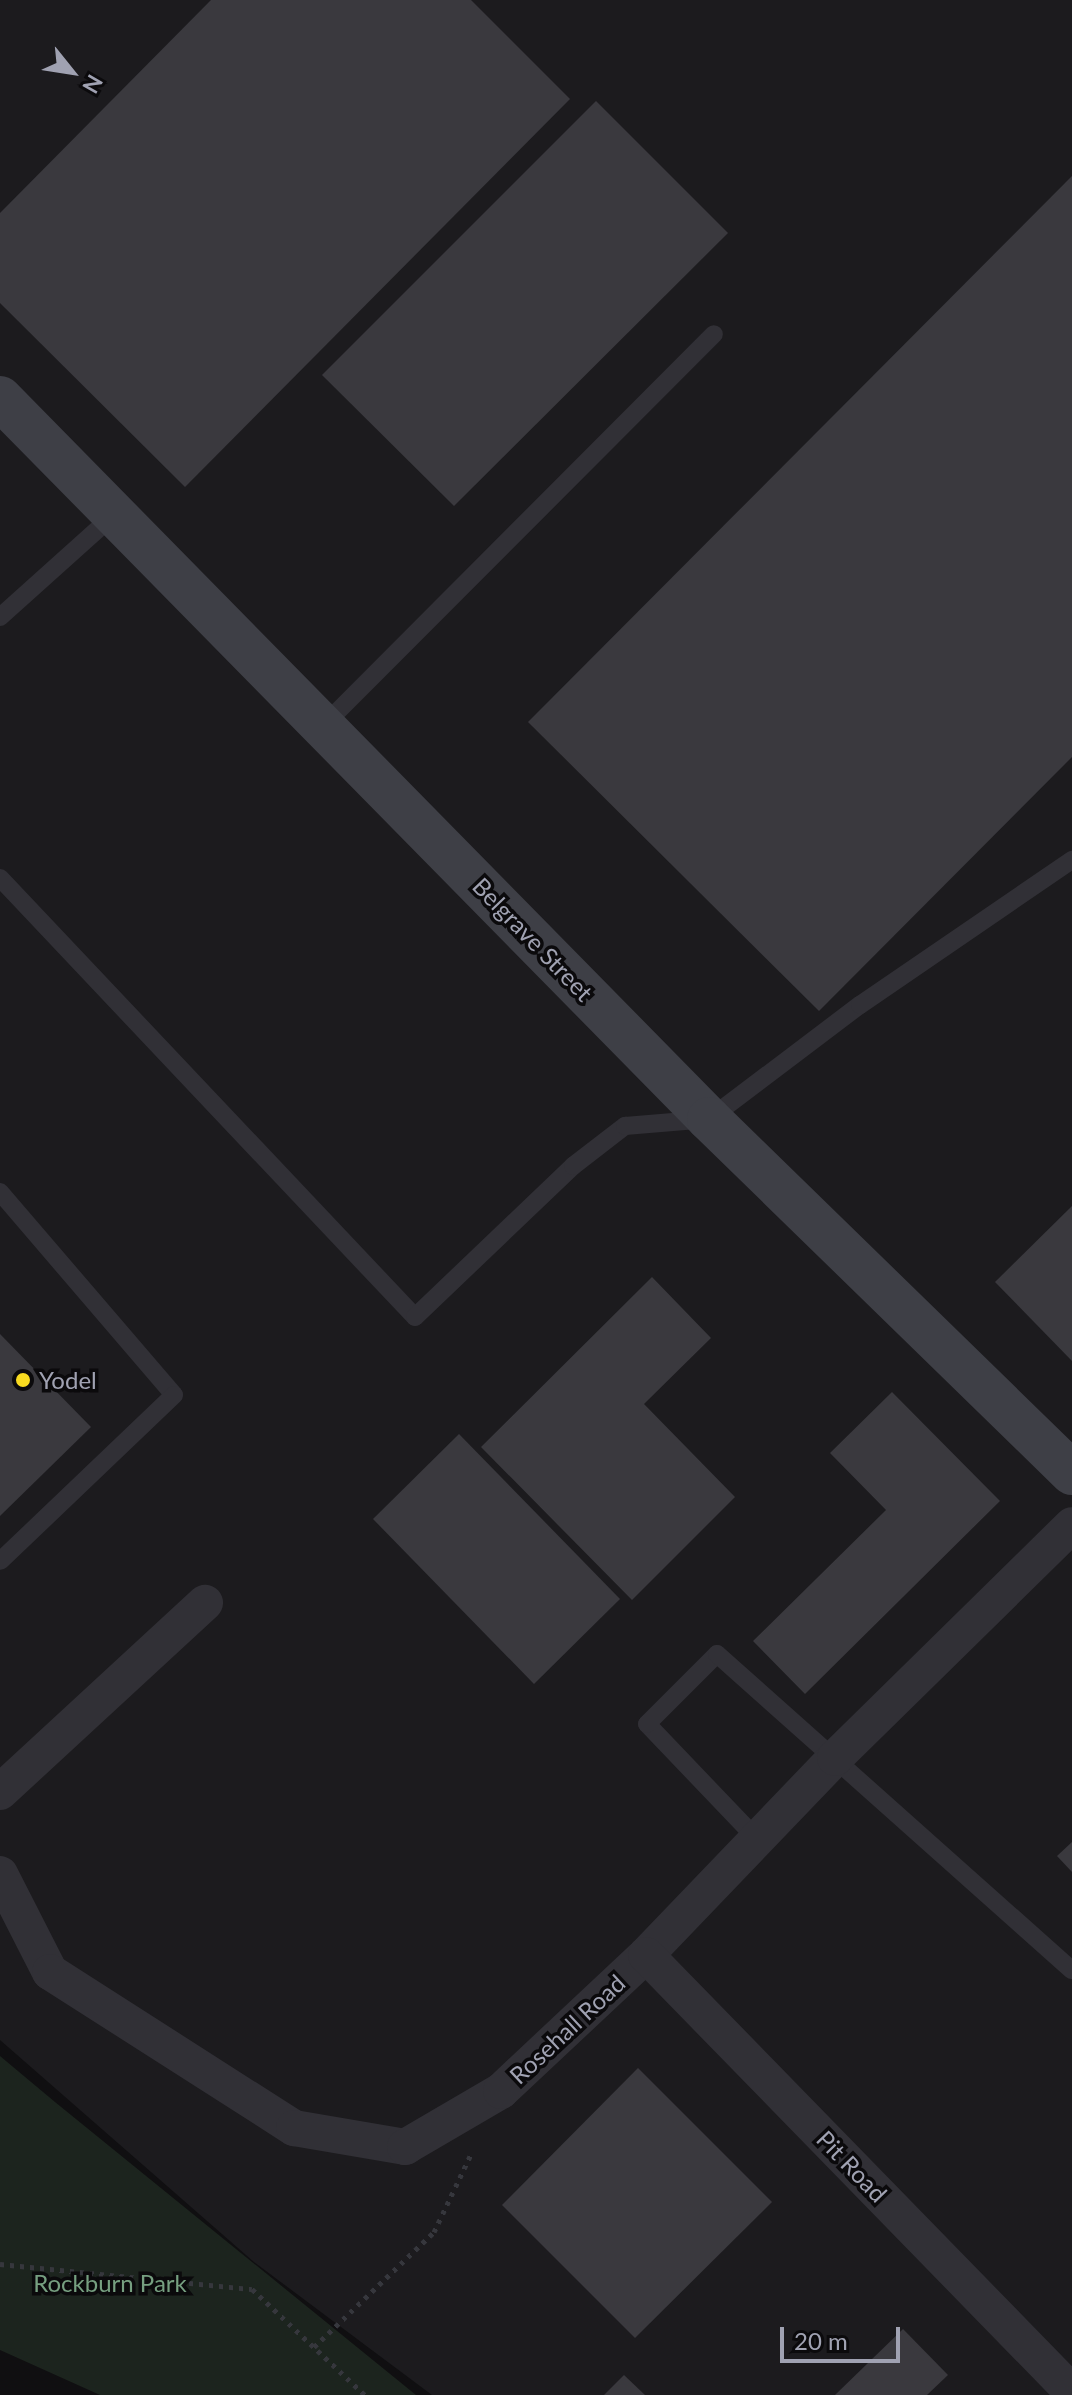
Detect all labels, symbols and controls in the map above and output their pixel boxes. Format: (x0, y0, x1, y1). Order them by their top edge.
north arrow (32, 32, 112, 112)
text: N (77, 70, 109, 98)
street label: Belgrave Street (467, 871, 599, 1007)
place label: Yodel (39, 1366, 97, 1394)
marker: Yodel (14, 1371, 32, 1389)
street label: Rosehall Road (503, 1968, 631, 2090)
street label: Pit Road (811, 2124, 893, 2208)
park label: Rockburn Park (33, 2269, 187, 2297)
scale bar (784, 2311, 904, 2361)
text: 20 m (794, 2326, 848, 2355)

